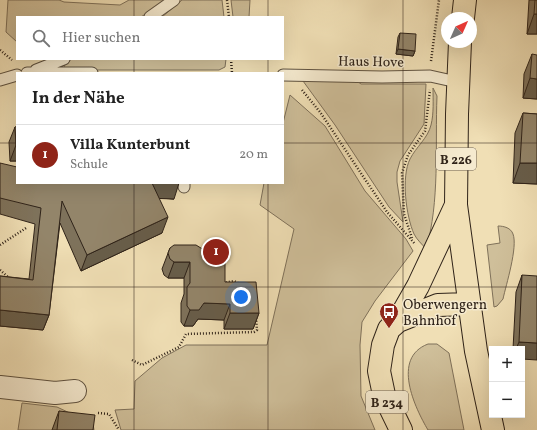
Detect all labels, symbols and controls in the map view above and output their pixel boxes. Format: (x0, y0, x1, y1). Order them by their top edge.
north arrow (441, 12, 477, 48)
search box (16, 16, 284, 60)
icon: search (30, 27, 52, 49)
text: Hier suchen (62, 28, 140, 49)
street label: Haus Hove (338, 52, 404, 73)
text: In der Nähe (32, 87, 125, 110)
text: Villa Kunterbunt (70, 135, 190, 156)
text: 1 (42, 146, 48, 164)
text: 20 m (239, 146, 268, 164)
road number: B 226 (436, 148, 476, 170)
text: Schule (70, 156, 108, 174)
pin: 1 (203, 237, 229, 267)
your location (231, 287, 251, 307)
place label: Oberwengern Bahnhof (403, 296, 487, 331)
bus stop icon: Oberwengern Bahnhof (378, 301, 400, 329)
map controls (489, 346, 525, 418)
button: + (489, 346, 525, 382)
button: − (489, 382, 525, 418)
road number: B 234 (366, 391, 408, 413)

